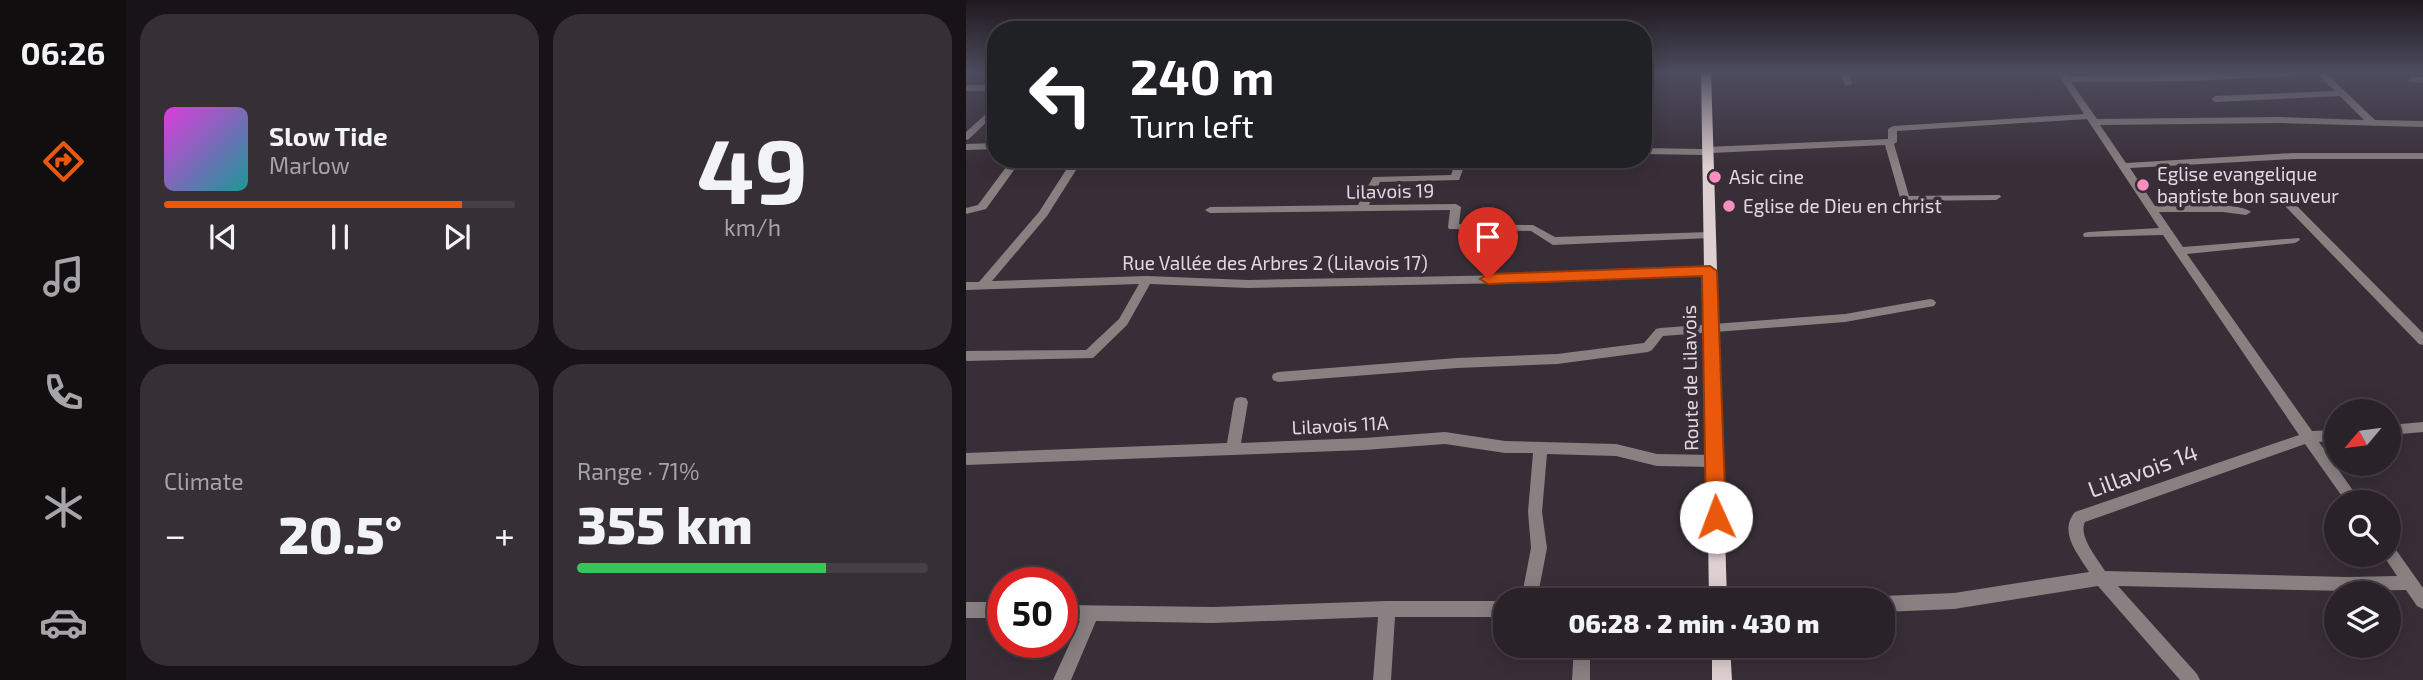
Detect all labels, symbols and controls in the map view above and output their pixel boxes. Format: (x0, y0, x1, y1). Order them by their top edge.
text: 06:26 (21, 33, 105, 71)
text: 240 m (1130, 46, 1274, 105)
icon: left (1015, 49, 1106, 140)
text: Turn left (1130, 106, 1254, 144)
text: 49 (697, 113, 808, 222)
text: Slow Tide (269, 120, 388, 151)
icon: directions (39, 137, 88, 186)
text: Marlow (269, 151, 350, 179)
place label: Eglise evangelique baptiste bon sauveur (2157, 162, 2339, 207)
place label: Asic cine (1729, 165, 1804, 188)
marker: Asic cine (1707, 169, 1723, 185)
marker: Eglise evangelique baptiste bon sauveur (2135, 177, 2151, 193)
street label: Lilavois 19 (1346, 178, 1434, 203)
place label: Eglise de Dieu en christ (1743, 194, 1942, 217)
marker: Eglise de Dieu en christ (1721, 198, 1737, 214)
pin (1458, 207, 1518, 279)
text: km/h (724, 213, 781, 241)
icon: previous (204, 218, 242, 256)
icon: pause (321, 218, 359, 256)
icon: next (438, 218, 476, 256)
icon: arrive (1469, 218, 1507, 256)
street label: Rue Vallée des Arbres 2 (Lilavois 17) (1122, 251, 1428, 274)
icon: music (39, 252, 88, 301)
street label: Route de Lilavois (1677, 305, 1702, 451)
icon: phone (39, 368, 88, 417)
north arrow (2324, 399, 2401, 476)
map controls (2324, 399, 2401, 658)
street label: Lilavois 11A (1291, 410, 1389, 439)
street label: Lillavois 14 (2084, 437, 2201, 503)
text: Range · 71% (577, 457, 699, 485)
text: Climate (164, 467, 244, 495)
position arrow (1679, 480, 1753, 554)
icon: climate (39, 483, 88, 532)
button: search (2324, 490, 2401, 567)
text: 355 km (577, 492, 753, 554)
text: 20.5° (278, 502, 402, 564)
text: − (164, 511, 186, 557)
text: + (494, 511, 515, 557)
speed limit sign: 50 (987, 567, 1078, 658)
button: layers (2324, 581, 2401, 658)
icon: car (39, 598, 88, 647)
text: 06:28 · 2 min · 430 m (1568, 607, 1820, 638)

